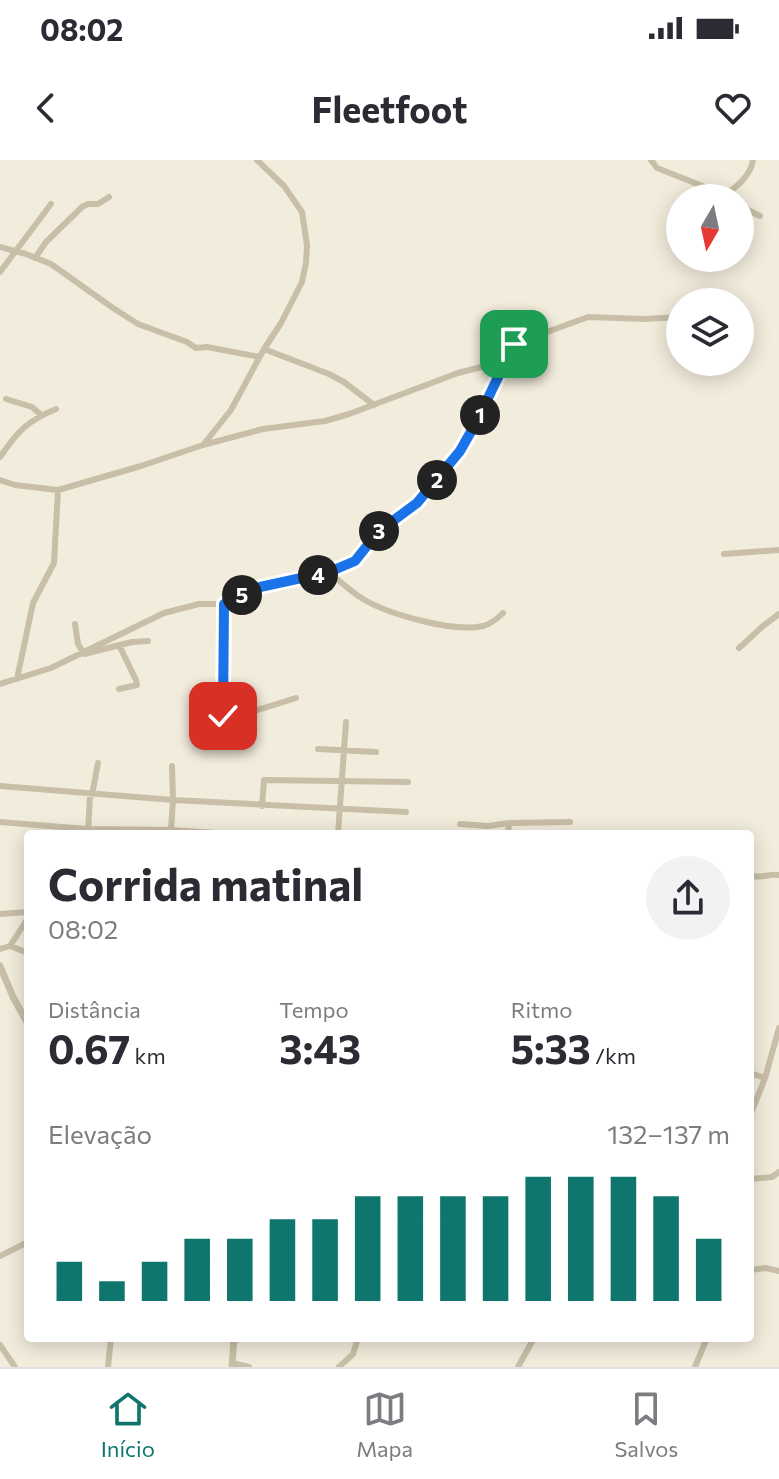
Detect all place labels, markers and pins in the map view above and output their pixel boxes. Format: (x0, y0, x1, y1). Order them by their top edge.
pin (480, 310, 548, 378)
pin: 1 (460, 395, 500, 435)
pin: 2 (417, 460, 457, 500)
pin: 3 (359, 511, 399, 551)
pin: 4 (298, 555, 338, 595)
pin: 5 (222, 575, 262, 615)
pin (189, 682, 257, 750)

